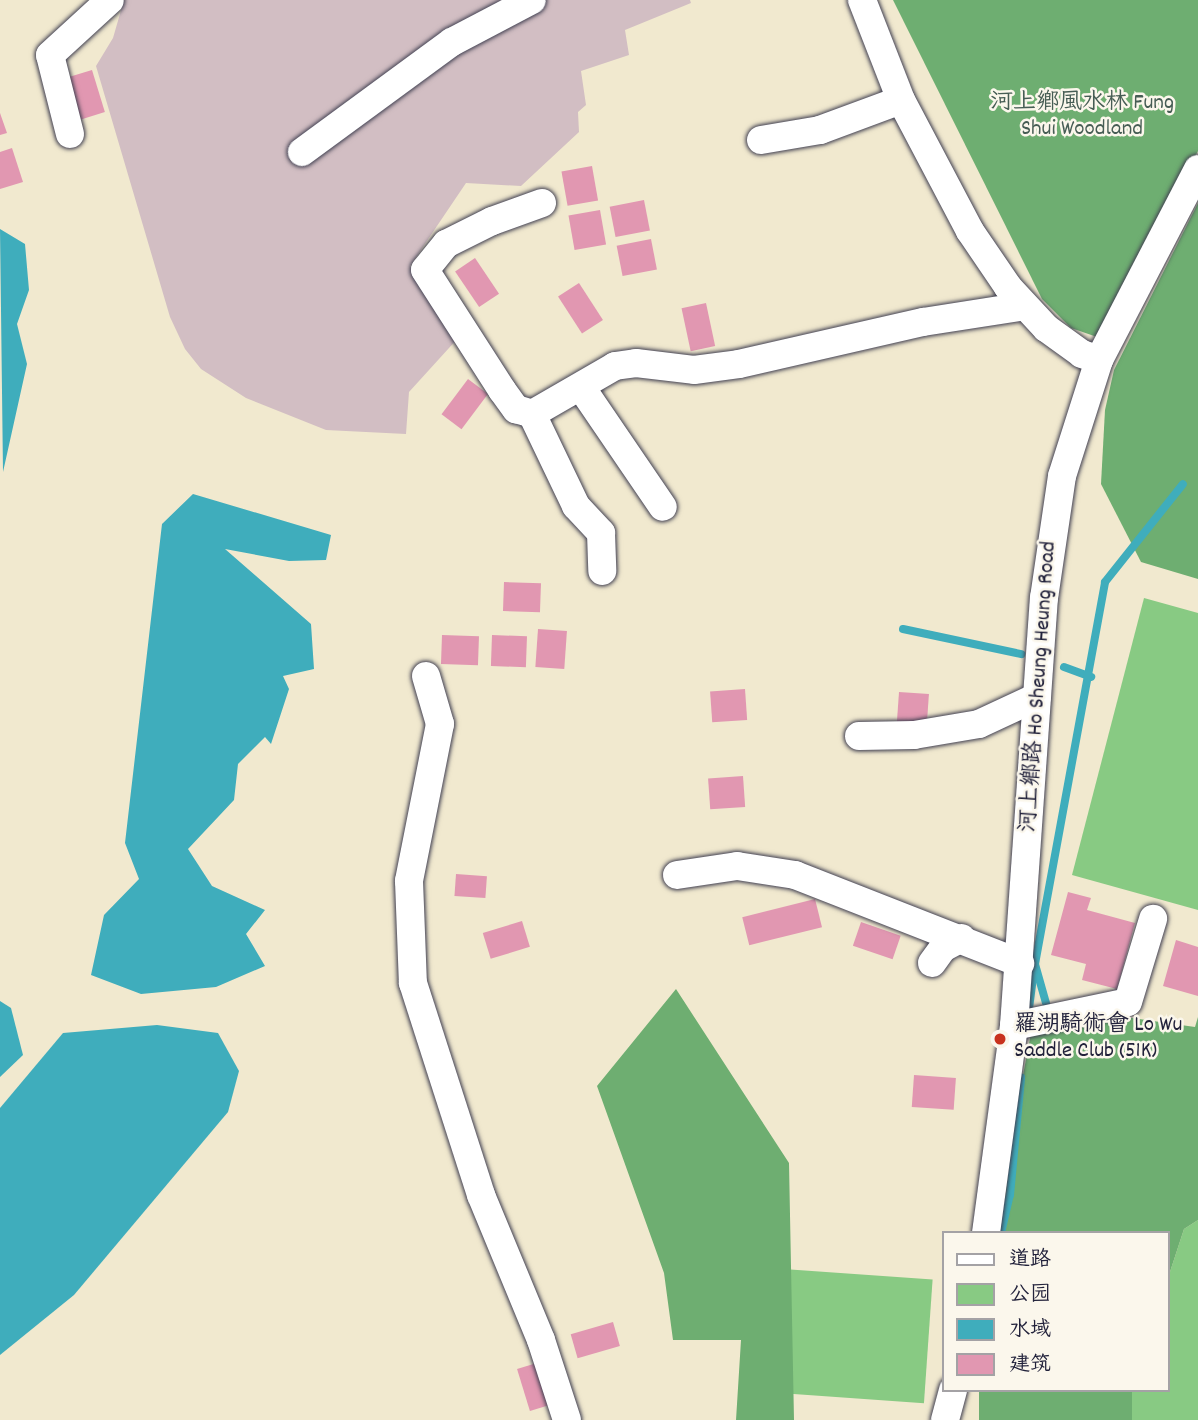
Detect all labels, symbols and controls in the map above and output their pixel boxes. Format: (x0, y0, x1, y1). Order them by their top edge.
park label: 河上鄉風水林 Fung Shui Woodland (990, 90, 1174, 144)
street label: 河上鄉路 Ho Sheung Heung Road (1016, 540, 1064, 834)
place label: 羅湖騎術會 Lo Wu Saddle Club (51K) (1014, 1012, 1182, 1066)
marker: 羅湖騎術會 Lo Wu Saddle Club (51K) (992, 1031, 1008, 1047)
legend (942, 1231, 1170, 1392)
text: 道路 (1009, 1246, 1051, 1276)
text: 公园 (1009, 1281, 1051, 1311)
text: 水域 (1009, 1316, 1051, 1346)
text: 建筑 (1009, 1351, 1051, 1381)

